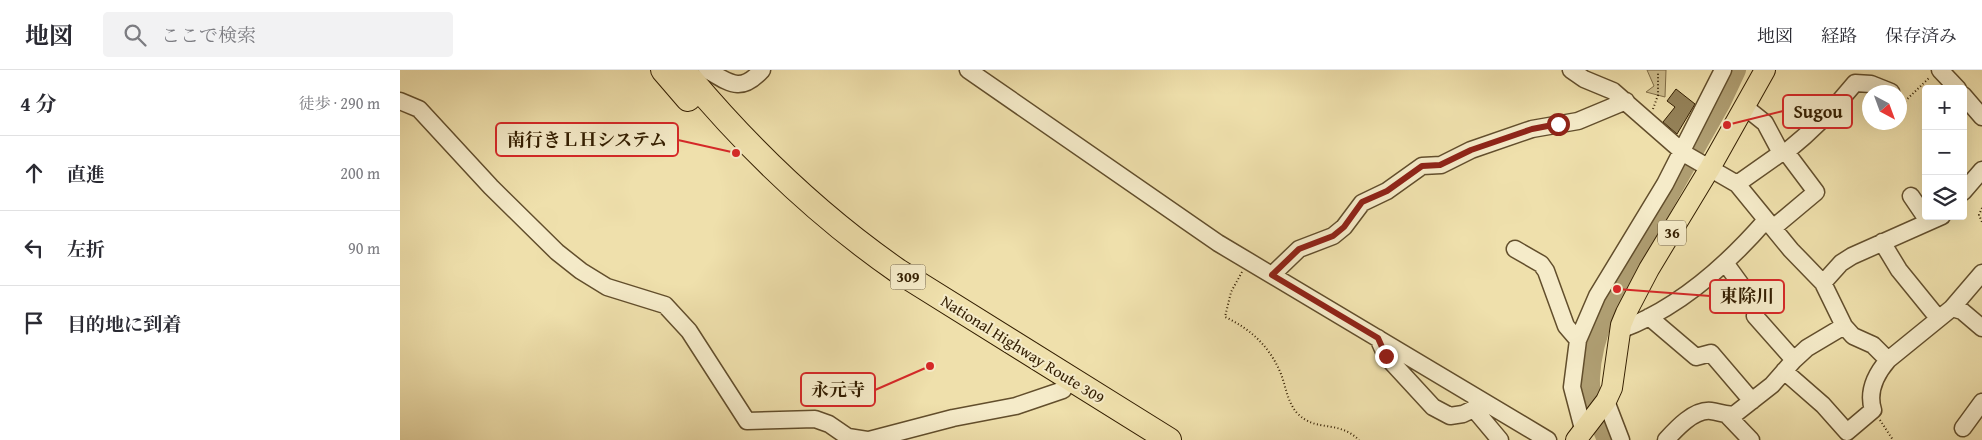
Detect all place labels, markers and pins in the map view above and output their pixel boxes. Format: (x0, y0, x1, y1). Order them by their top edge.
callout: Sugou (1783, 95, 1852, 128)
callout: 南行きＬＨシステム (496, 123, 678, 156)
callout: 東除川 (1710, 280, 1784, 313)
callout: 永元寺 (801, 373, 875, 406)

